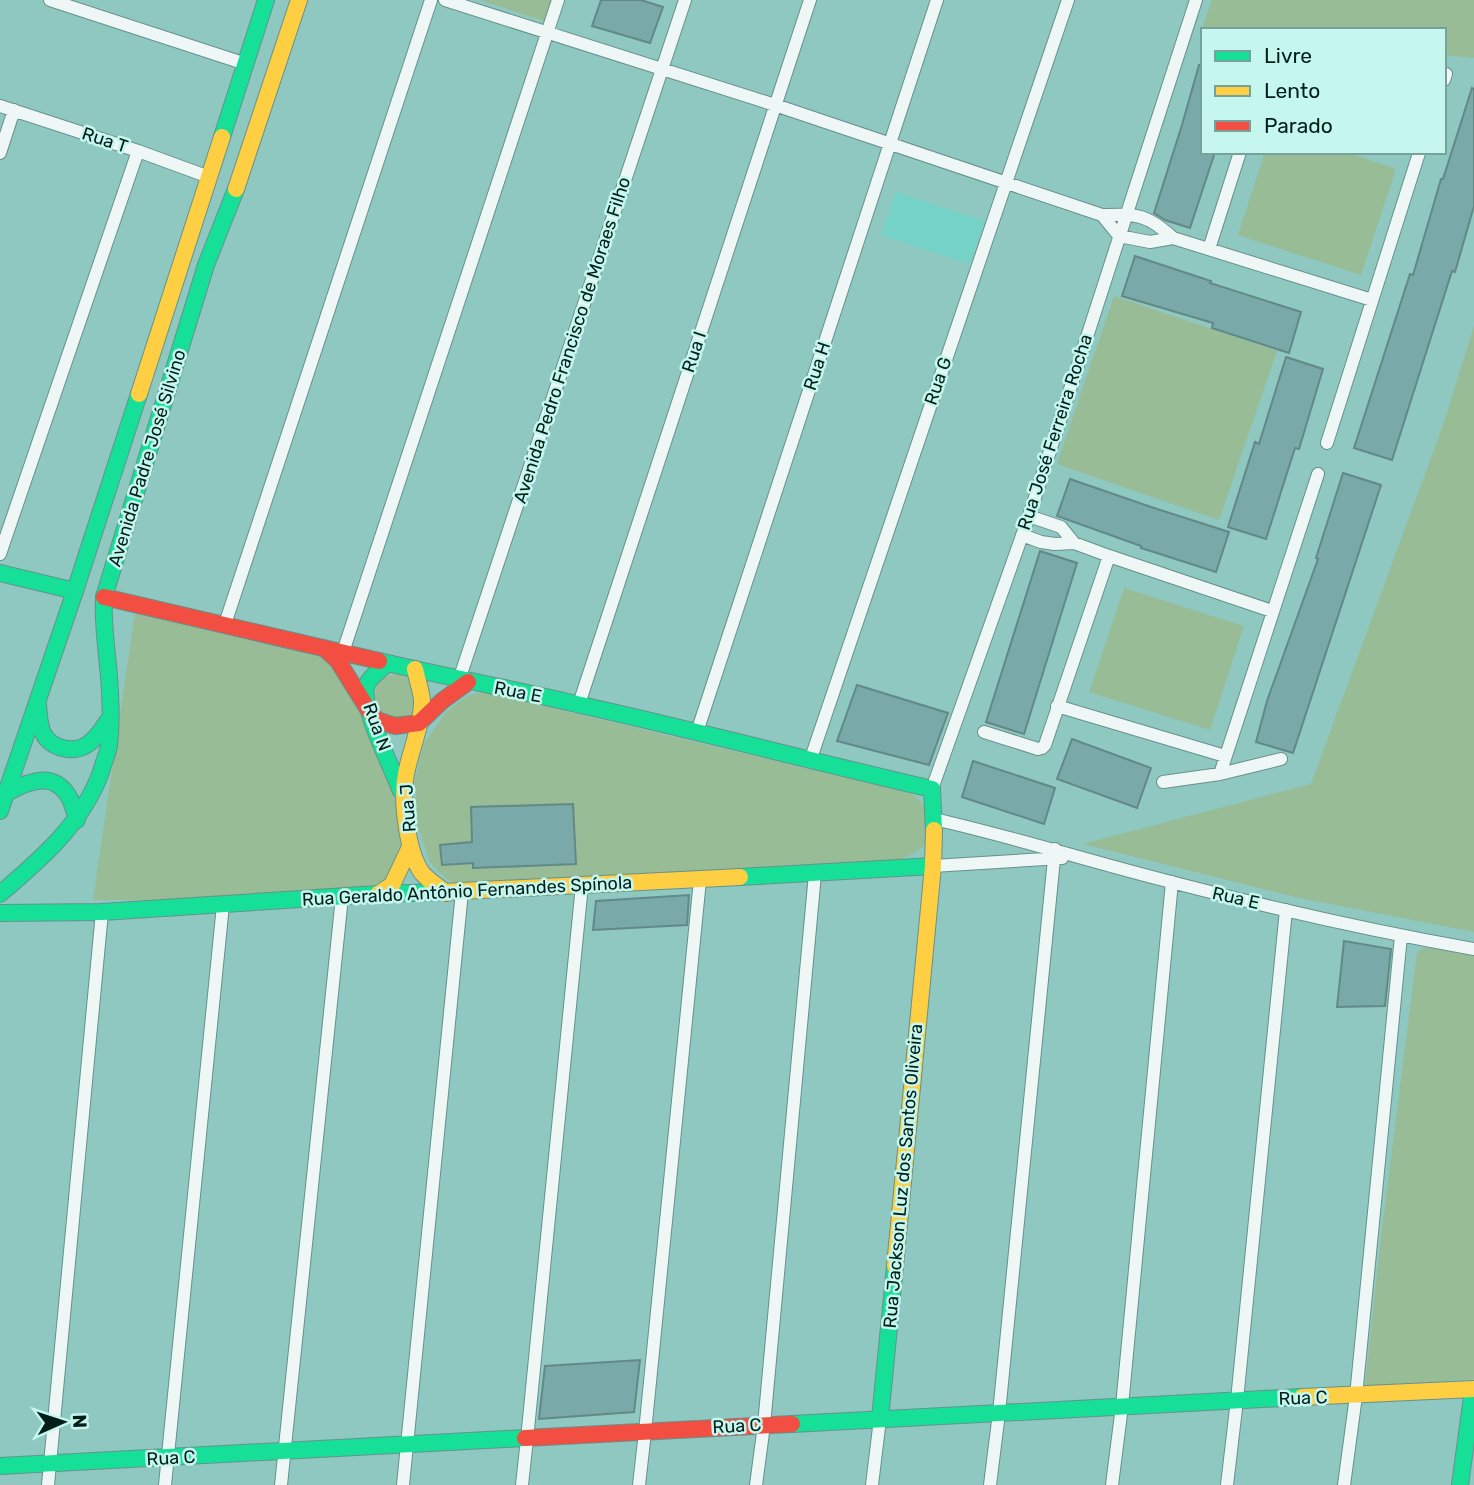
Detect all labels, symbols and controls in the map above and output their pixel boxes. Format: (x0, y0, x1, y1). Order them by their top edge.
legend (1201, 28, 1446, 154)
text: Livre (1264, 43, 1312, 68)
text: Lento (1264, 78, 1320, 103)
text: Parado (1264, 113, 1333, 138)
street label: Rua T (79, 122, 131, 158)
street label: Avenida Pedro Francisco de Moraes Filho (509, 174, 635, 506)
street label: Rua I (677, 329, 711, 375)
street label: Rua José Ferreira Rocha (1013, 331, 1097, 533)
street label: Rua H (799, 339, 835, 393)
street label: Avenida Padre José Silvino (103, 347, 191, 569)
street label: Rua G (920, 354, 956, 408)
street label: Rua E (492, 677, 544, 707)
street label: Rua N (358, 700, 396, 754)
street label: Rua J (395, 783, 421, 833)
street label: Rua Geraldo Antônio Fernandes Spínola (301, 871, 633, 911)
street label: Rua E (1210, 882, 1262, 914)
street label: Rua Jackson Luz dos Santos Oliveira (879, 1023, 927, 1329)
street label: Rua C (1278, 1386, 1328, 1410)
north arrow (28, 1387, 98, 1457)
text: N (68, 1414, 91, 1429)
street label: Rua C (712, 1414, 762, 1438)
street label: Rua C (146, 1446, 196, 1470)

